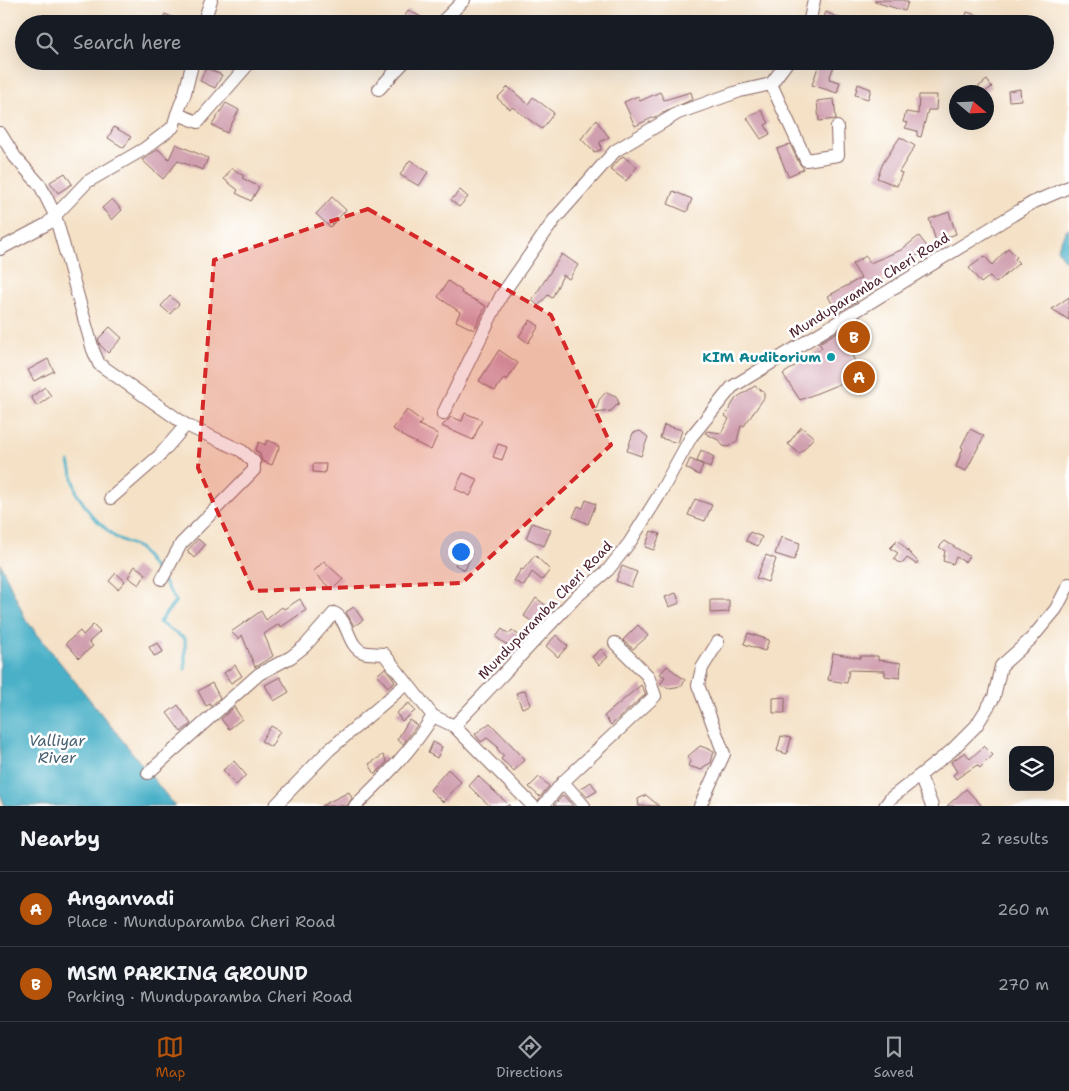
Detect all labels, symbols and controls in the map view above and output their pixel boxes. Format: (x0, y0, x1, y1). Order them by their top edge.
search box (15, 15, 1054, 70)
icon: search (33, 29, 61, 57)
text: Search here (73, 30, 182, 55)
north arrow (949, 85, 994, 130)
street label: Munduparamba Cheri Road (785, 228, 953, 342)
pin: B (838, 318, 870, 356)
place label: KIM Auditorium (702, 348, 821, 366)
marker: KIM Auditorium (825, 351, 837, 363)
pin: A (843, 358, 875, 396)
street label: Munduparamba Cheri Road (474, 537, 616, 683)
your location (448, 539, 474, 565)
water label: Valliyar River (29, 731, 86, 768)
map controls (1009, 746, 1054, 791)
button: layers (1009, 746, 1054, 791)
text: Nearby (20, 825, 100, 853)
text: 2 results (980, 828, 1049, 849)
text: Anganvadi (67, 886, 174, 911)
text: A (30, 899, 42, 920)
text: 260 m (997, 899, 1049, 920)
text: Place · Munduparamba Cheri Road (67, 911, 335, 932)
text: MSM PARKING GROUND (67, 961, 308, 986)
text: B (31, 974, 41, 995)
text: 270 m (998, 974, 1049, 995)
text: Parking · Munduparamba Cheri Road (67, 986, 352, 1007)
tab: Map (155, 1033, 185, 1081)
tab: Directions (496, 1033, 563, 1081)
tab: Saved (874, 1033, 914, 1081)

